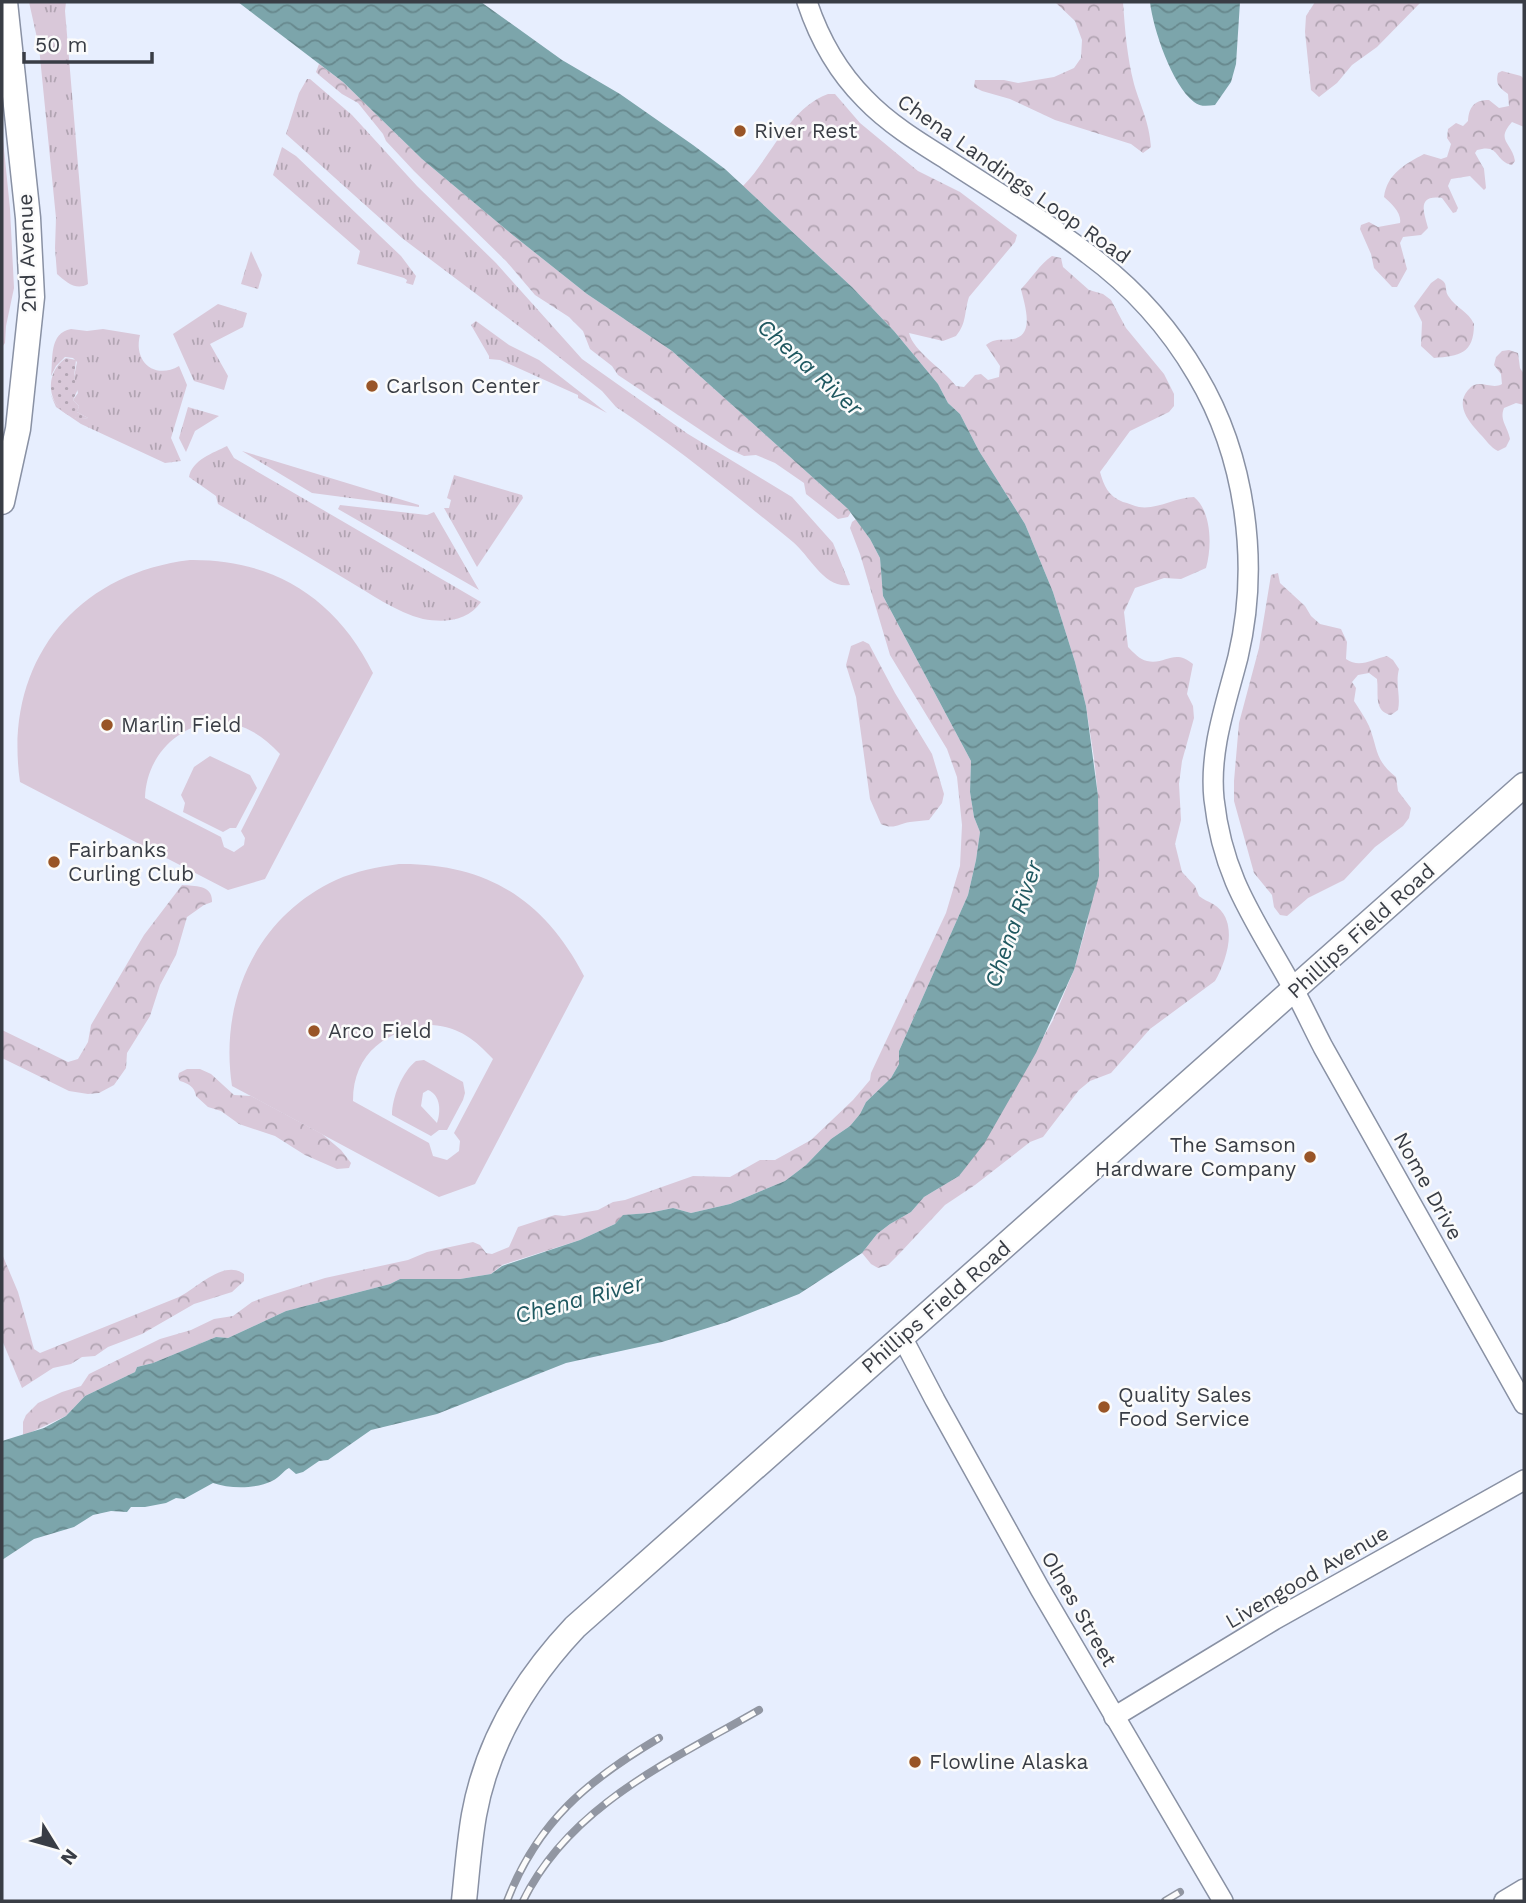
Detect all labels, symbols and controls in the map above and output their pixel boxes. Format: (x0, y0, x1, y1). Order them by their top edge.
scale bar (24, 21, 152, 65)
text: 50 m (35, 32, 87, 57)
street label: Chena Landings Loop Road (893, 88, 1136, 269)
place label: River Rest (754, 118, 858, 143)
marker: River Rest (732, 123, 748, 139)
street label: 2nd Avenue (12, 193, 41, 313)
water label: Chena River (751, 313, 869, 422)
place label: Carlson Center (386, 373, 540, 398)
marker: Carlson Center (364, 378, 380, 394)
place label: Marlin Field (121, 712, 242, 737)
marker: Marlin Field (99, 717, 115, 733)
place label: Fairbanks Curling Club (68, 837, 194, 886)
marker: Fairbanks Curling Club (46, 854, 62, 870)
water label: Chena River (979, 856, 1048, 991)
street label: Phillips Field Road (1282, 858, 1440, 1003)
place label: Arco Field (328, 1018, 432, 1043)
marker: Arco Field (306, 1023, 322, 1039)
street label: Nome Drive (1389, 1127, 1468, 1244)
place label: The Samson Hardware Company (1095, 1132, 1296, 1181)
marker: The Samson Hardware Company (1302, 1149, 1318, 1165)
street label: Phillips Field Road (856, 1235, 1015, 1378)
water label: Chena River (512, 1269, 648, 1330)
place label: Quality Sales Food Service (1118, 1382, 1252, 1431)
marker: Quality Sales Food Service (1096, 1399, 1112, 1415)
street label: Livengood Avenue (1221, 1520, 1393, 1633)
street label: Olnes Street (1036, 1547, 1123, 1671)
place label: Flowline Alaska (929, 1749, 1088, 1774)
marker: Flowline Alaska (907, 1754, 923, 1770)
north arrow (21, 1812, 91, 1882)
text: N (56, 1844, 83, 1869)

